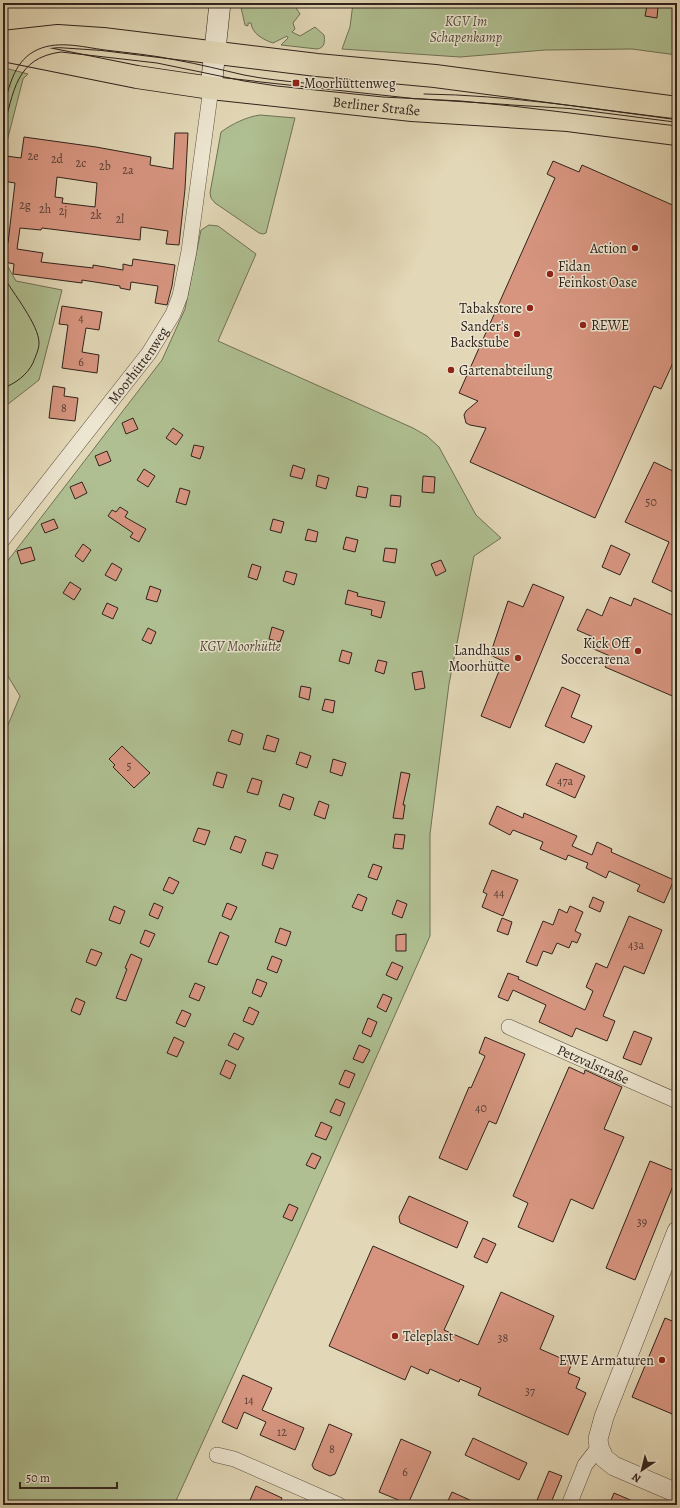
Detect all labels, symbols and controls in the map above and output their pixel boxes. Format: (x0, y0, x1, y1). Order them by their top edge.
park label: KGV Im Schapenkamp (430, 12, 503, 47)
place label: Moorhüttenweg (304, 74, 396, 93)
marker: Moorhüttenweg (291, 78, 301, 88)
street label: Berliner Straße (332, 92, 421, 121)
house number: 2e (27, 148, 39, 164)
house number: 2d (51, 151, 64, 167)
house number: 2c (76, 155, 86, 171)
house number: 2b (99, 158, 111, 174)
house number: 2a (122, 162, 134, 178)
house number: 2g (19, 197, 31, 213)
house number: 2h (39, 201, 52, 217)
house number: 2j (59, 203, 67, 219)
house number: 2k (90, 207, 102, 223)
house number: 2l (116, 211, 124, 227)
place label: Action (589, 239, 627, 258)
marker: Action (630, 243, 640, 253)
place label: Fidan Feinkost Oase (558, 257, 637, 292)
marker: Fidan Feinkost Oase (545, 269, 555, 279)
place label: Tabakstore (459, 299, 522, 318)
marker: Tabakstore (525, 303, 535, 313)
house number: 4 (78, 310, 84, 326)
place label: REWE (591, 316, 629, 335)
place label: Sander's Backstube (450, 317, 509, 352)
marker: REWE (578, 320, 588, 330)
street label: Moorhüttenweg (103, 323, 173, 408)
marker: Sander's Backstube (512, 329, 522, 339)
house number: 6 (78, 354, 84, 370)
place label: Gartenabteilung (459, 361, 553, 380)
marker: Gartenabteilung (446, 365, 456, 375)
house number: 8 (61, 400, 67, 416)
house number: 50 (645, 494, 657, 510)
place label: Kick Off Soccerarena (561, 634, 632, 669)
park label: KGV Moorhütte (199, 637, 281, 656)
place label: Landhaus Moorhütte (449, 641, 510, 676)
marker: Kick Off Soccerarena (633, 646, 643, 656)
marker: Landhaus Moorhütte (513, 653, 523, 663)
house number: 5 (126, 758, 132, 774)
house number: 47a (557, 773, 573, 789)
house number: 44 (494, 885, 505, 901)
house number: 43a (628, 937, 644, 953)
street label: Petzvalstraße (554, 1040, 632, 1089)
house number: 40 (475, 1100, 487, 1116)
house number: 39 (637, 1214, 647, 1230)
place label: Teleplast (403, 1327, 454, 1346)
house number: 38 (498, 1330, 509, 1346)
marker: Teleplast (390, 1331, 400, 1341)
place label: EWE Armaturen (559, 1351, 654, 1370)
marker: EWE Armaturen (657, 1355, 667, 1365)
house number: 37 (525, 1383, 536, 1399)
house number: 14 (244, 1392, 254, 1408)
house number: 12 (277, 1424, 287, 1440)
house number: 8 (329, 1441, 335, 1457)
north arrow (622, 1450, 662, 1490)
scale bar (20, 1464, 117, 1490)
house number: 6 (402, 1464, 408, 1480)
text: N (629, 1469, 644, 1486)
text: 50 m (26, 1470, 50, 1486)

